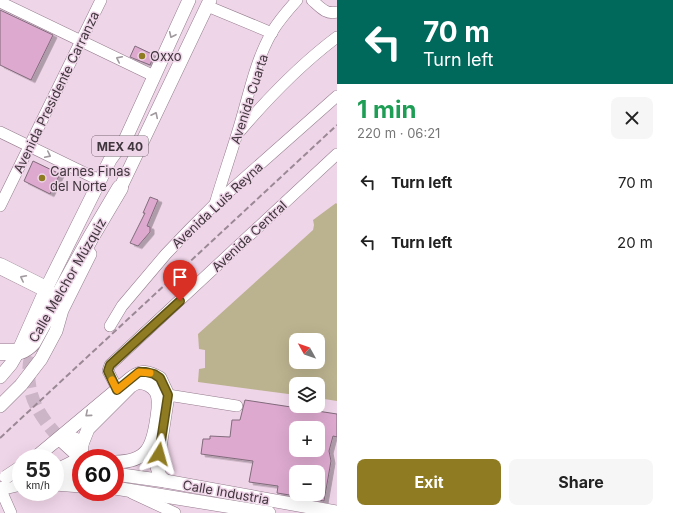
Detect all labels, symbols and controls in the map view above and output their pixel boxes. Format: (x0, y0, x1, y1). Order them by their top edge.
street label: Avenida Presidente Carranza (10, 9, 102, 175)
text: 70 m (423, 15, 490, 49)
icon: left (357, 16, 409, 68)
one-way arrow (169, 32, 177, 39)
place label: Oxxo (150, 48, 182, 64)
text: Turn left (423, 49, 493, 70)
marker: Oxxo (137, 51, 147, 61)
street label: Avenida Cuarta (227, 52, 271, 146)
one-way arrow (115, 56, 123, 64)
text: 1 min (357, 95, 416, 124)
button: close (611, 97, 653, 139)
one-way arrow (150, 111, 158, 119)
text: 220 m · 06:21 (357, 125, 440, 141)
road number: MEX 40 (92, 136, 148, 156)
one-way arrow (43, 150, 51, 158)
street label: Avenida Luis Reyna (168, 159, 266, 251)
place label: Carnes Finas del Norte (50, 163, 130, 194)
icon: left (357, 171, 379, 193)
marker: Carnes Finas del Norte (37, 173, 47, 183)
text: Turn left (391, 173, 452, 192)
text: 70 m (618, 173, 653, 192)
street label: Avenida Central (208, 197, 290, 275)
street label: Calle Melchor Múzquiz (25, 215, 109, 345)
icon: left (357, 231, 379, 253)
text: Turn left (391, 233, 452, 252)
text: 20 m (617, 233, 653, 252)
pin (163, 260, 197, 301)
icon: arrive (169, 266, 191, 288)
one-way arrow (20, 275, 27, 282)
north arrow (289, 333, 325, 369)
map controls (289, 333, 325, 501)
button: layers (289, 377, 325, 413)
one-way arrow (86, 410, 93, 417)
button: + (289, 421, 325, 457)
position arrow (138, 433, 180, 475)
speed limit sign: 60 (72, 449, 124, 501)
text: 55 (25, 458, 51, 482)
button: Exit (357, 459, 501, 505)
button: Share (509, 459, 653, 505)
button: − (289, 465, 325, 501)
street label: Calle Industria (181, 476, 271, 508)
text: km/h (26, 479, 50, 491)

